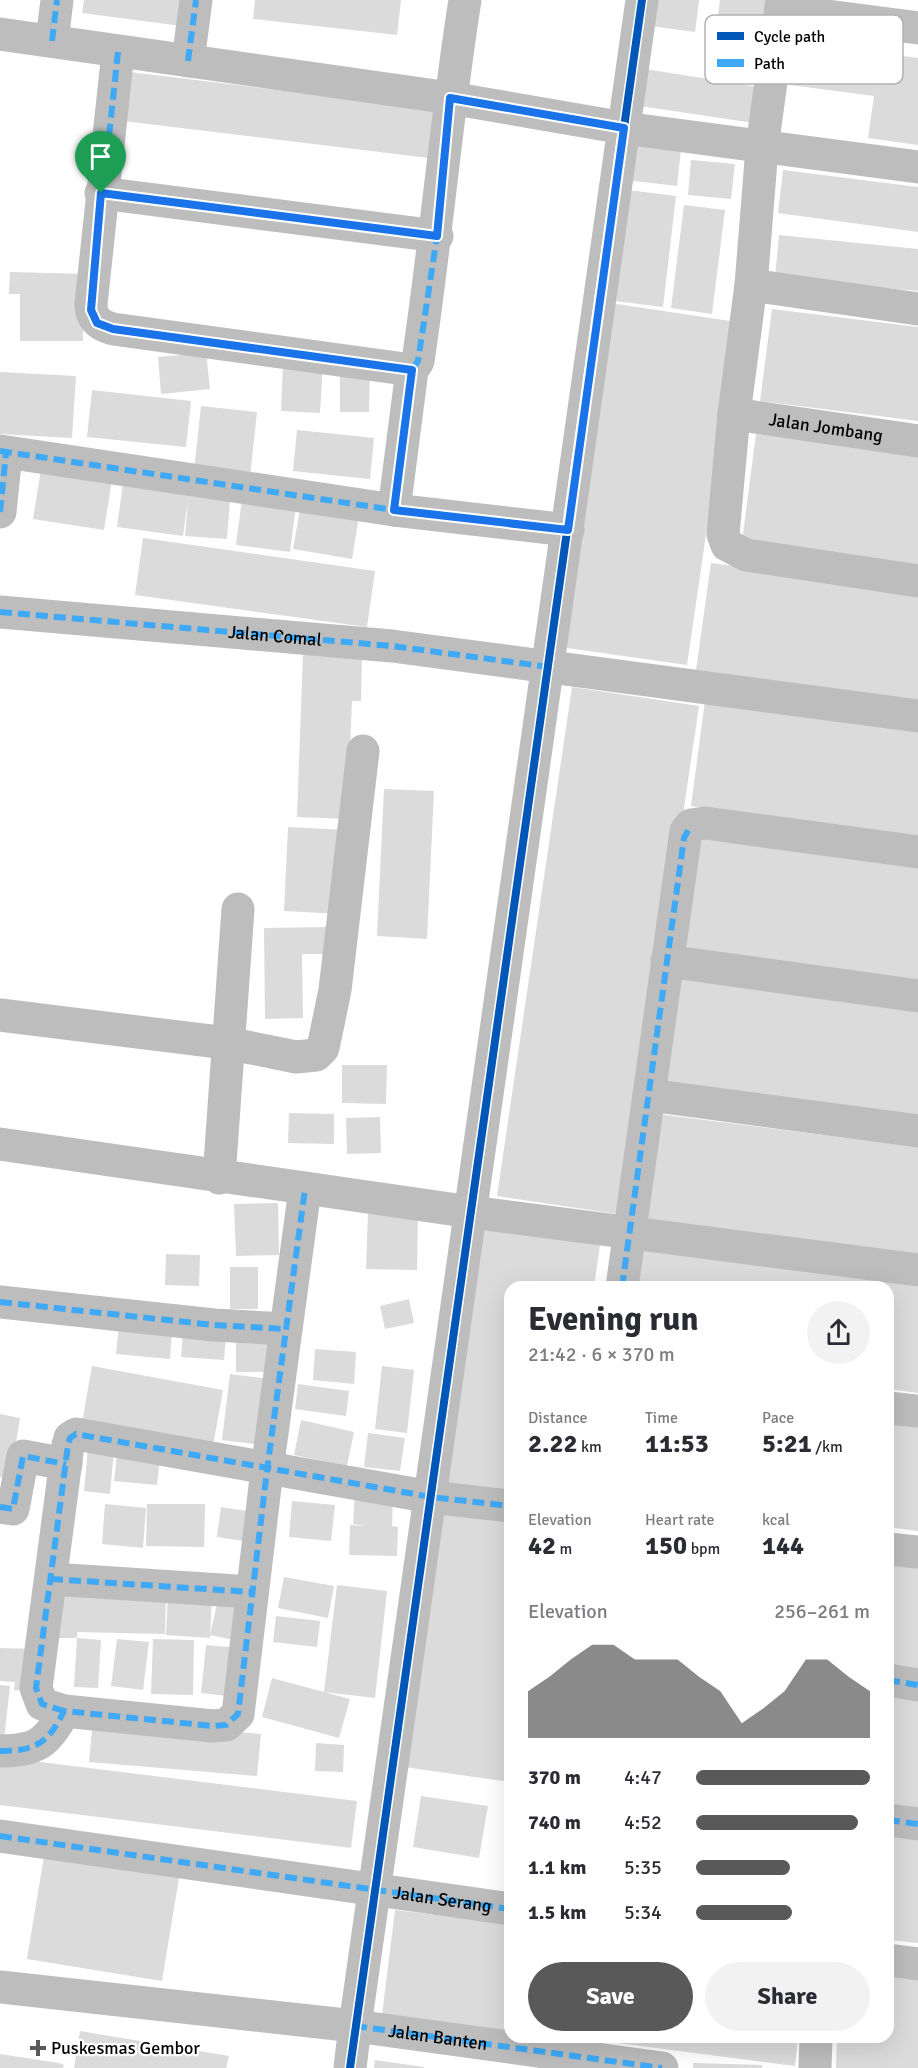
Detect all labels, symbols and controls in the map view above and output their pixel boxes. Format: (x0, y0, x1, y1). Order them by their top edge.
legend (705, 15, 903, 84)
text: Cycle path (754, 27, 825, 47)
text: Path (754, 54, 785, 74)
pin (75, 131, 126, 193)
icon: arrive (84, 140, 117, 173)
street label: Jalan Jombang (768, 408, 884, 447)
street label: Jalan Comal (227, 621, 323, 651)
text: Evening run (528, 1299, 698, 1340)
button: share (807, 1301, 870, 1364)
text: 21:42 · 6 × 370 m (528, 1342, 675, 1367)
text: Distance (528, 1408, 588, 1428)
text: Time (645, 1408, 678, 1428)
text: Pace (762, 1408, 794, 1428)
text: 2.22 (528, 1428, 578, 1460)
text: 11:53 (645, 1428, 709, 1460)
text: 5:21 (762, 1428, 812, 1460)
text: km (578, 1437, 602, 1457)
text: /km (812, 1437, 843, 1457)
text: Elevation (528, 1510, 592, 1530)
text: Heart rate (645, 1510, 714, 1530)
text: kcal (762, 1510, 790, 1530)
text: 42 (528, 1530, 556, 1562)
text: 150 (645, 1530, 687, 1562)
text: 144 (762, 1530, 804, 1562)
text: m (556, 1539, 572, 1559)
text: bpm (687, 1539, 720, 1559)
text: Elevation (528, 1599, 608, 1624)
text: 256–261 m (774, 1599, 870, 1624)
text: 370 m (528, 1765, 581, 1790)
text: 4:47 (624, 1765, 662, 1790)
text: 740 m (528, 1810, 581, 1835)
text: 4:52 (624, 1810, 662, 1835)
text: 1.1 km (528, 1855, 586, 1880)
text: 5:35 (624, 1855, 662, 1880)
street label: Jalan Serang (392, 1881, 493, 1917)
text: 1.5 km (528, 1900, 586, 1925)
text: 5:34 (624, 1900, 662, 1925)
button: Save (528, 1962, 693, 2031)
button: Share (705, 1962, 870, 2031)
street label: Jalan Banten (387, 2020, 489, 2055)
place label: Puskesmas Gembor (51, 2037, 200, 2059)
marker: Puskesmas Gembor (29, 2039, 47, 2057)

